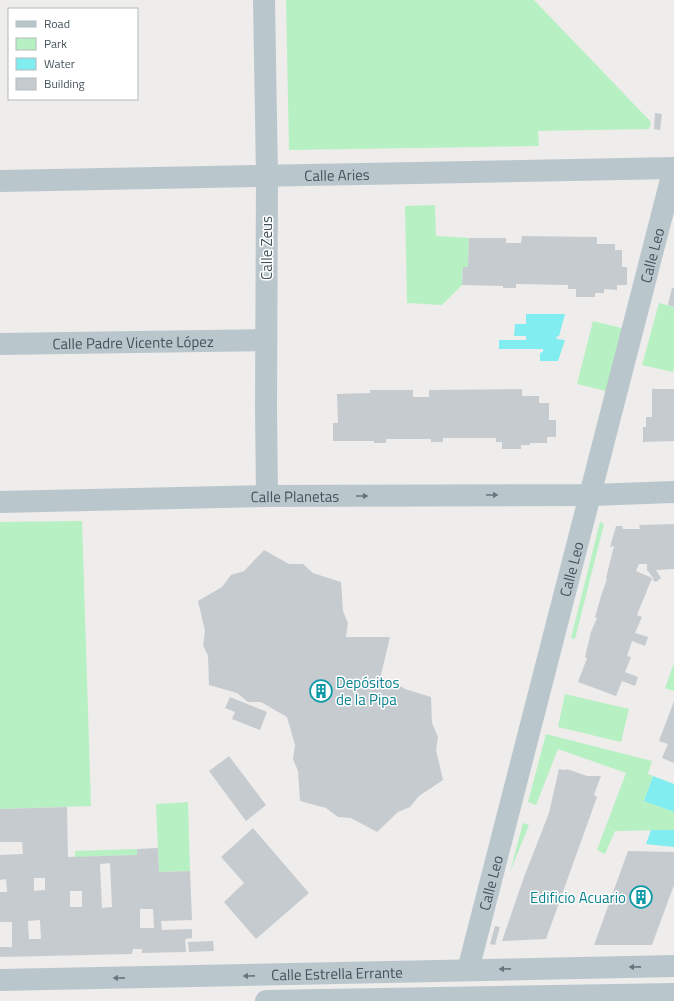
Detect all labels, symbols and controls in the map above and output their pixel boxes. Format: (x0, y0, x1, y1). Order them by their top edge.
legend (8, 8, 138, 100)
text: Road (44, 14, 70, 33)
text: Park (44, 34, 67, 53)
text: Water (44, 54, 75, 73)
text: Building (44, 74, 85, 93)
street label: Calle Aries (304, 162, 370, 187)
street label: Calle Zeus (255, 216, 278, 280)
street label: Calle Leo (633, 225, 670, 285)
street label: Calle Padre Vicente López (52, 329, 214, 355)
street label: Calle Planetas (250, 484, 339, 508)
one-way arrow (486, 492, 499, 498)
one-way arrow (356, 493, 369, 499)
street label: Calle Leo (553, 539, 589, 599)
place label: Depósitos de la Pipa (336, 671, 400, 711)
building icon: Depósitos de la Pipa (308, 678, 334, 704)
street label: Calle Leo (472, 853, 509, 913)
building icon: Edificio Acuario (628, 884, 654, 910)
place label: Edificio Acuario (530, 886, 626, 909)
street label: Calle Estrella Errante (271, 960, 403, 986)
one-way arrow (628, 964, 641, 970)
one-way arrow (498, 966, 511, 972)
one-way arrow (242, 973, 255, 979)
one-way arrow (112, 975, 125, 981)

